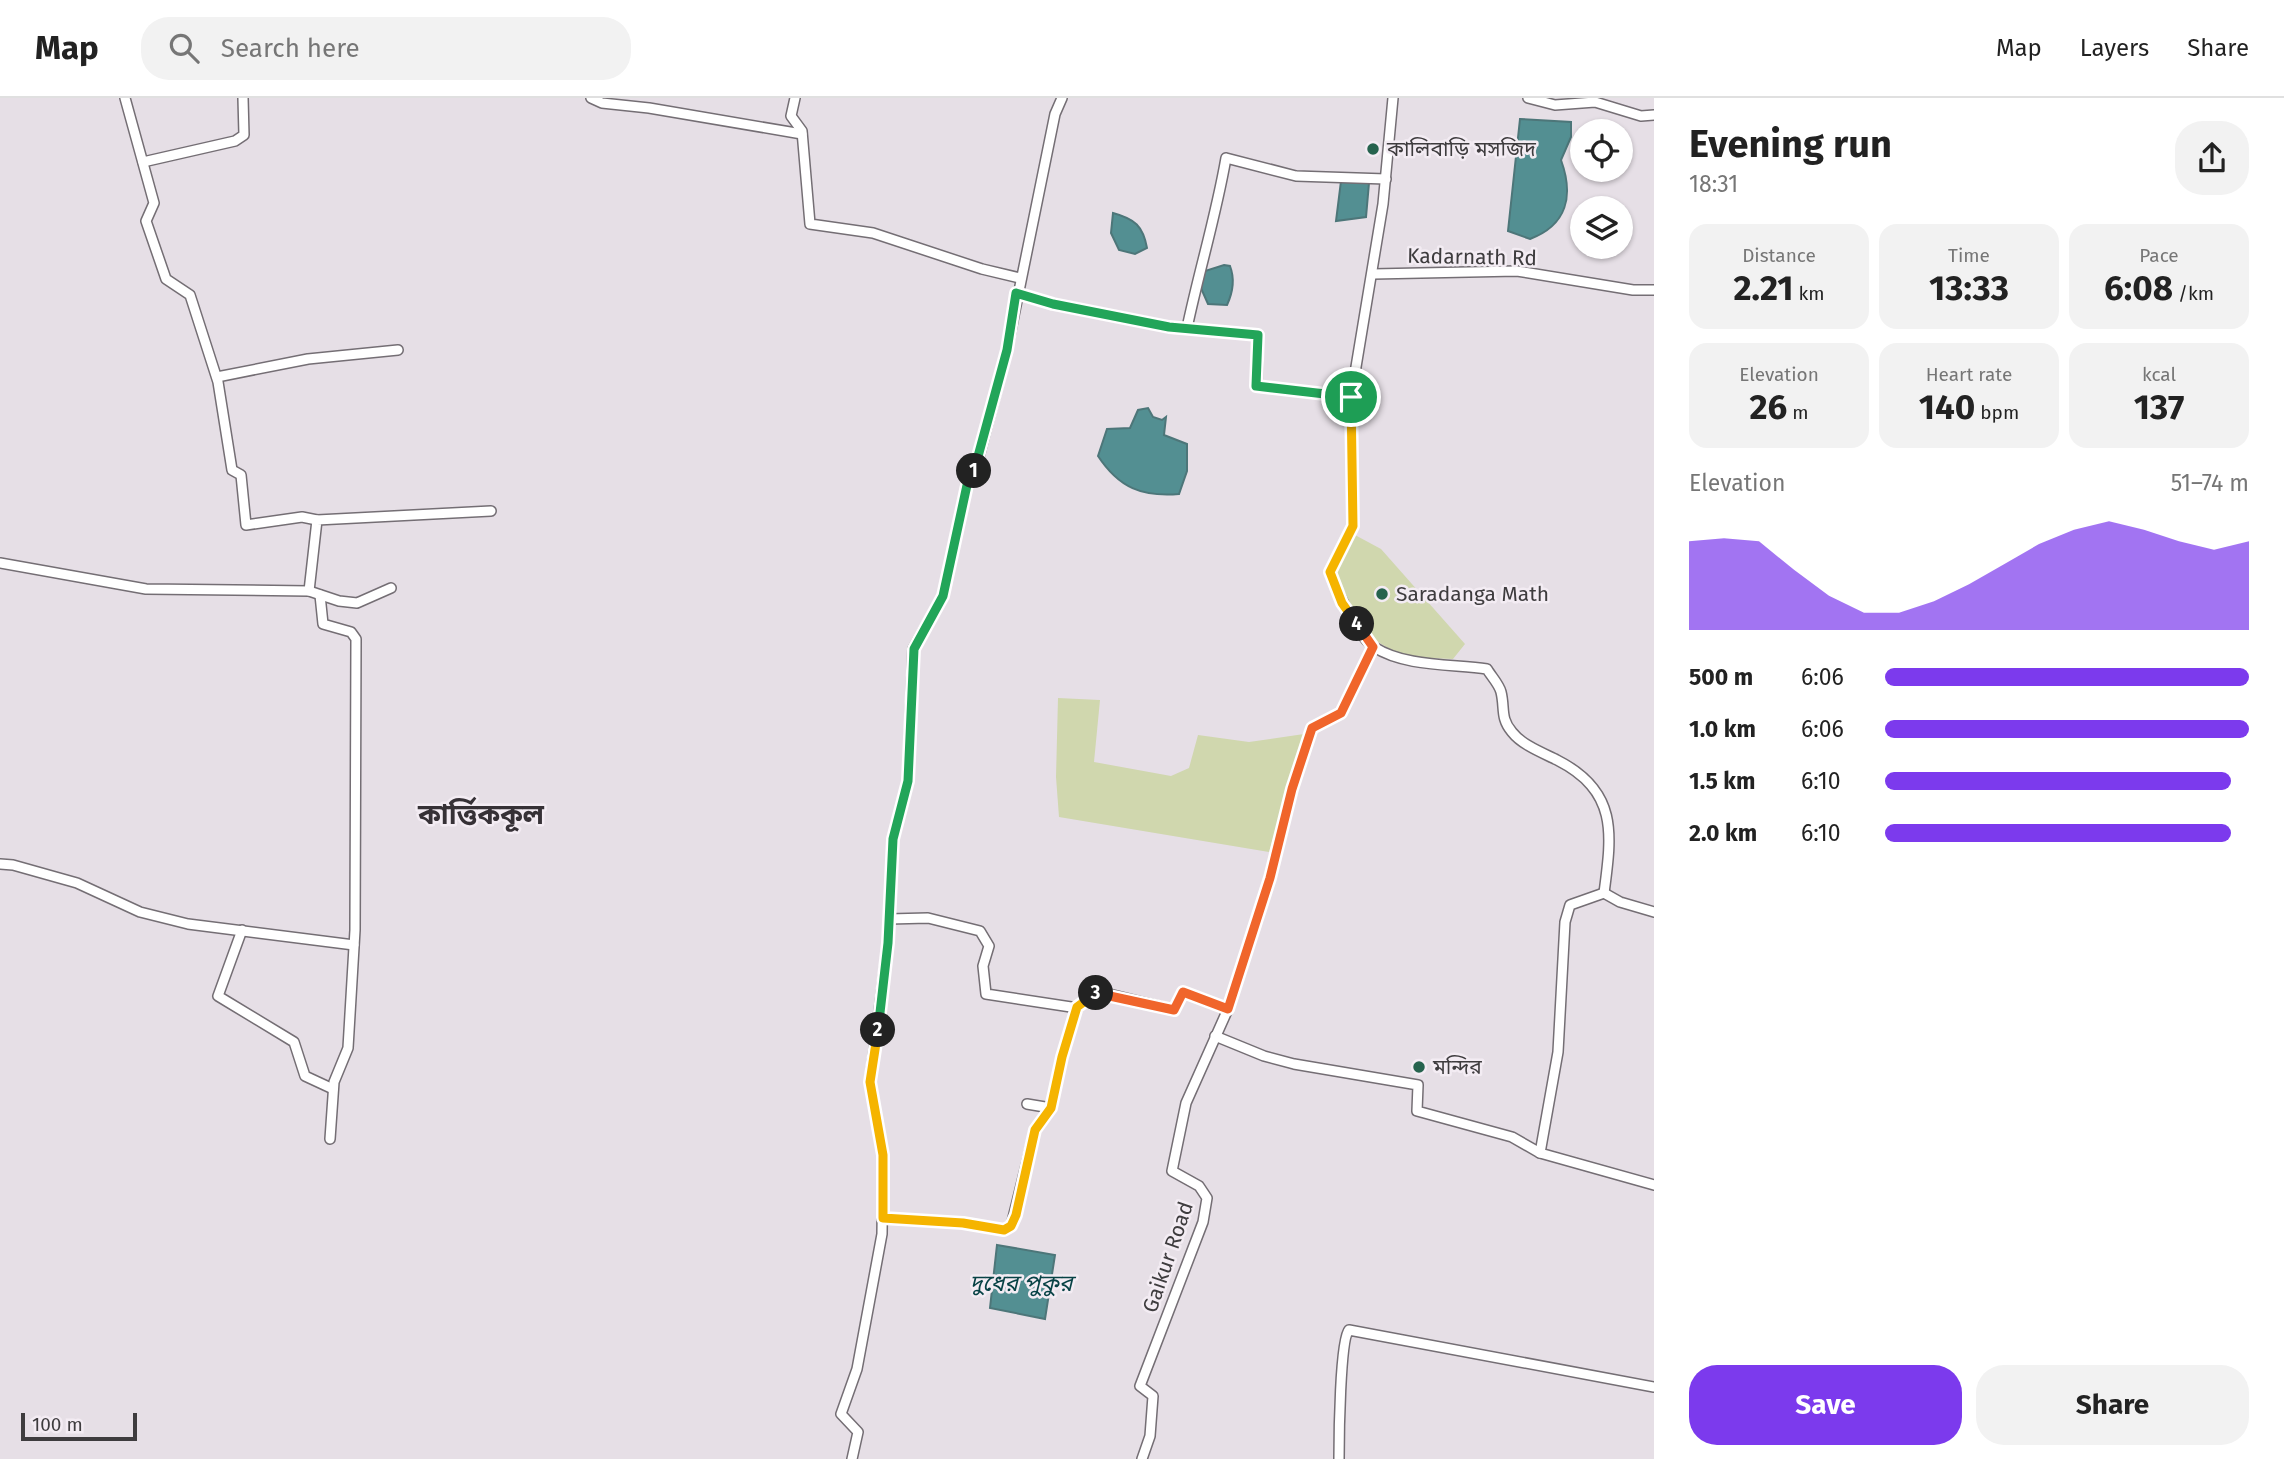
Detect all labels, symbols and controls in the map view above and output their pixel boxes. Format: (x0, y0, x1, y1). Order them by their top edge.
search box (141, 17, 631, 80)
text: Map (35, 28, 99, 68)
icon: search (165, 29, 203, 67)
text: Search here (221, 33, 360, 64)
text: Map (1996, 34, 2042, 62)
text: Layers (2080, 34, 2149, 62)
text: Share (2187, 34, 2249, 62)
map controls (1570, 119, 1633, 259)
button: locate (1570, 119, 1633, 182)
text: Evening run (1689, 121, 1892, 167)
button: share (2175, 121, 2249, 195)
place label: কালিবাড়ি মসজিদ (1386, 136, 1536, 162)
marker: কালিবাড়ি মসজিদ (1365, 141, 1381, 157)
text: 18:31 (1689, 170, 1738, 198)
button: layers (1570, 196, 1633, 259)
street label: Kadarnath Rd (1407, 243, 1537, 271)
text: Distance (1742, 244, 1816, 267)
text: Time (1948, 244, 1990, 267)
text: Pace (2139, 244, 2179, 267)
text: 2.21 (1733, 267, 1794, 309)
text: 13:33 (1929, 267, 2009, 309)
text: 6:08 (2104, 267, 2173, 309)
text: km (1794, 282, 1825, 305)
text: /km (2173, 282, 2214, 305)
text: Elevation (1739, 363, 1819, 386)
text: Heart rate (1926, 363, 2012, 386)
text: kcal (2142, 363, 2176, 386)
pin (1321, 367, 1381, 427)
icon: arrive (1332, 378, 1370, 416)
text: 26 (1749, 386, 1787, 428)
text: 140 (1919, 386, 1975, 428)
text: 137 (2134, 386, 2184, 428)
text: m (1787, 401, 1809, 424)
text: bpm (1975, 401, 2019, 424)
pin: 1 (956, 454, 992, 488)
text: 1 (969, 459, 978, 482)
text: Elevation (1689, 469, 1785, 497)
text: 51–74 m (2171, 469, 2249, 497)
place label: Saradanga Math (1396, 581, 1549, 607)
marker: Saradanga Math (1374, 586, 1390, 602)
pin: 4 (1340, 606, 1374, 642)
text: 4 (1351, 612, 1362, 635)
text: 500 m (1689, 663, 1753, 691)
text: 6:06 (1801, 663, 1844, 691)
text: 1.0 km (1689, 715, 1756, 743)
text: 6:06 (1801, 715, 1844, 743)
text: 1.5 km (1689, 767, 1755, 795)
text: 6:10 (1801, 767, 1841, 795)
district label: কার্ত্তিককূল (417, 796, 545, 832)
text: 2.0 km (1689, 819, 1757, 847)
text: 6:10 (1801, 819, 1841, 847)
pin: 3 (1078, 976, 1114, 1010)
text: 3 (1091, 981, 1100, 1004)
pin: 2 (860, 1012, 896, 1048)
text: 2 (873, 1018, 882, 1041)
place label: মন্দির (1432, 1054, 1482, 1080)
marker: মন্দির (1411, 1059, 1427, 1075)
street label: Gaikur Road (1137, 1198, 1199, 1316)
water label: দুধের পুকুর (969, 1269, 1077, 1297)
button: Save (1689, 1365, 1962, 1445)
button: Share (1976, 1365, 2249, 1445)
scale bar (21, 1410, 136, 1442)
text: 100 m (32, 1413, 83, 1436)

